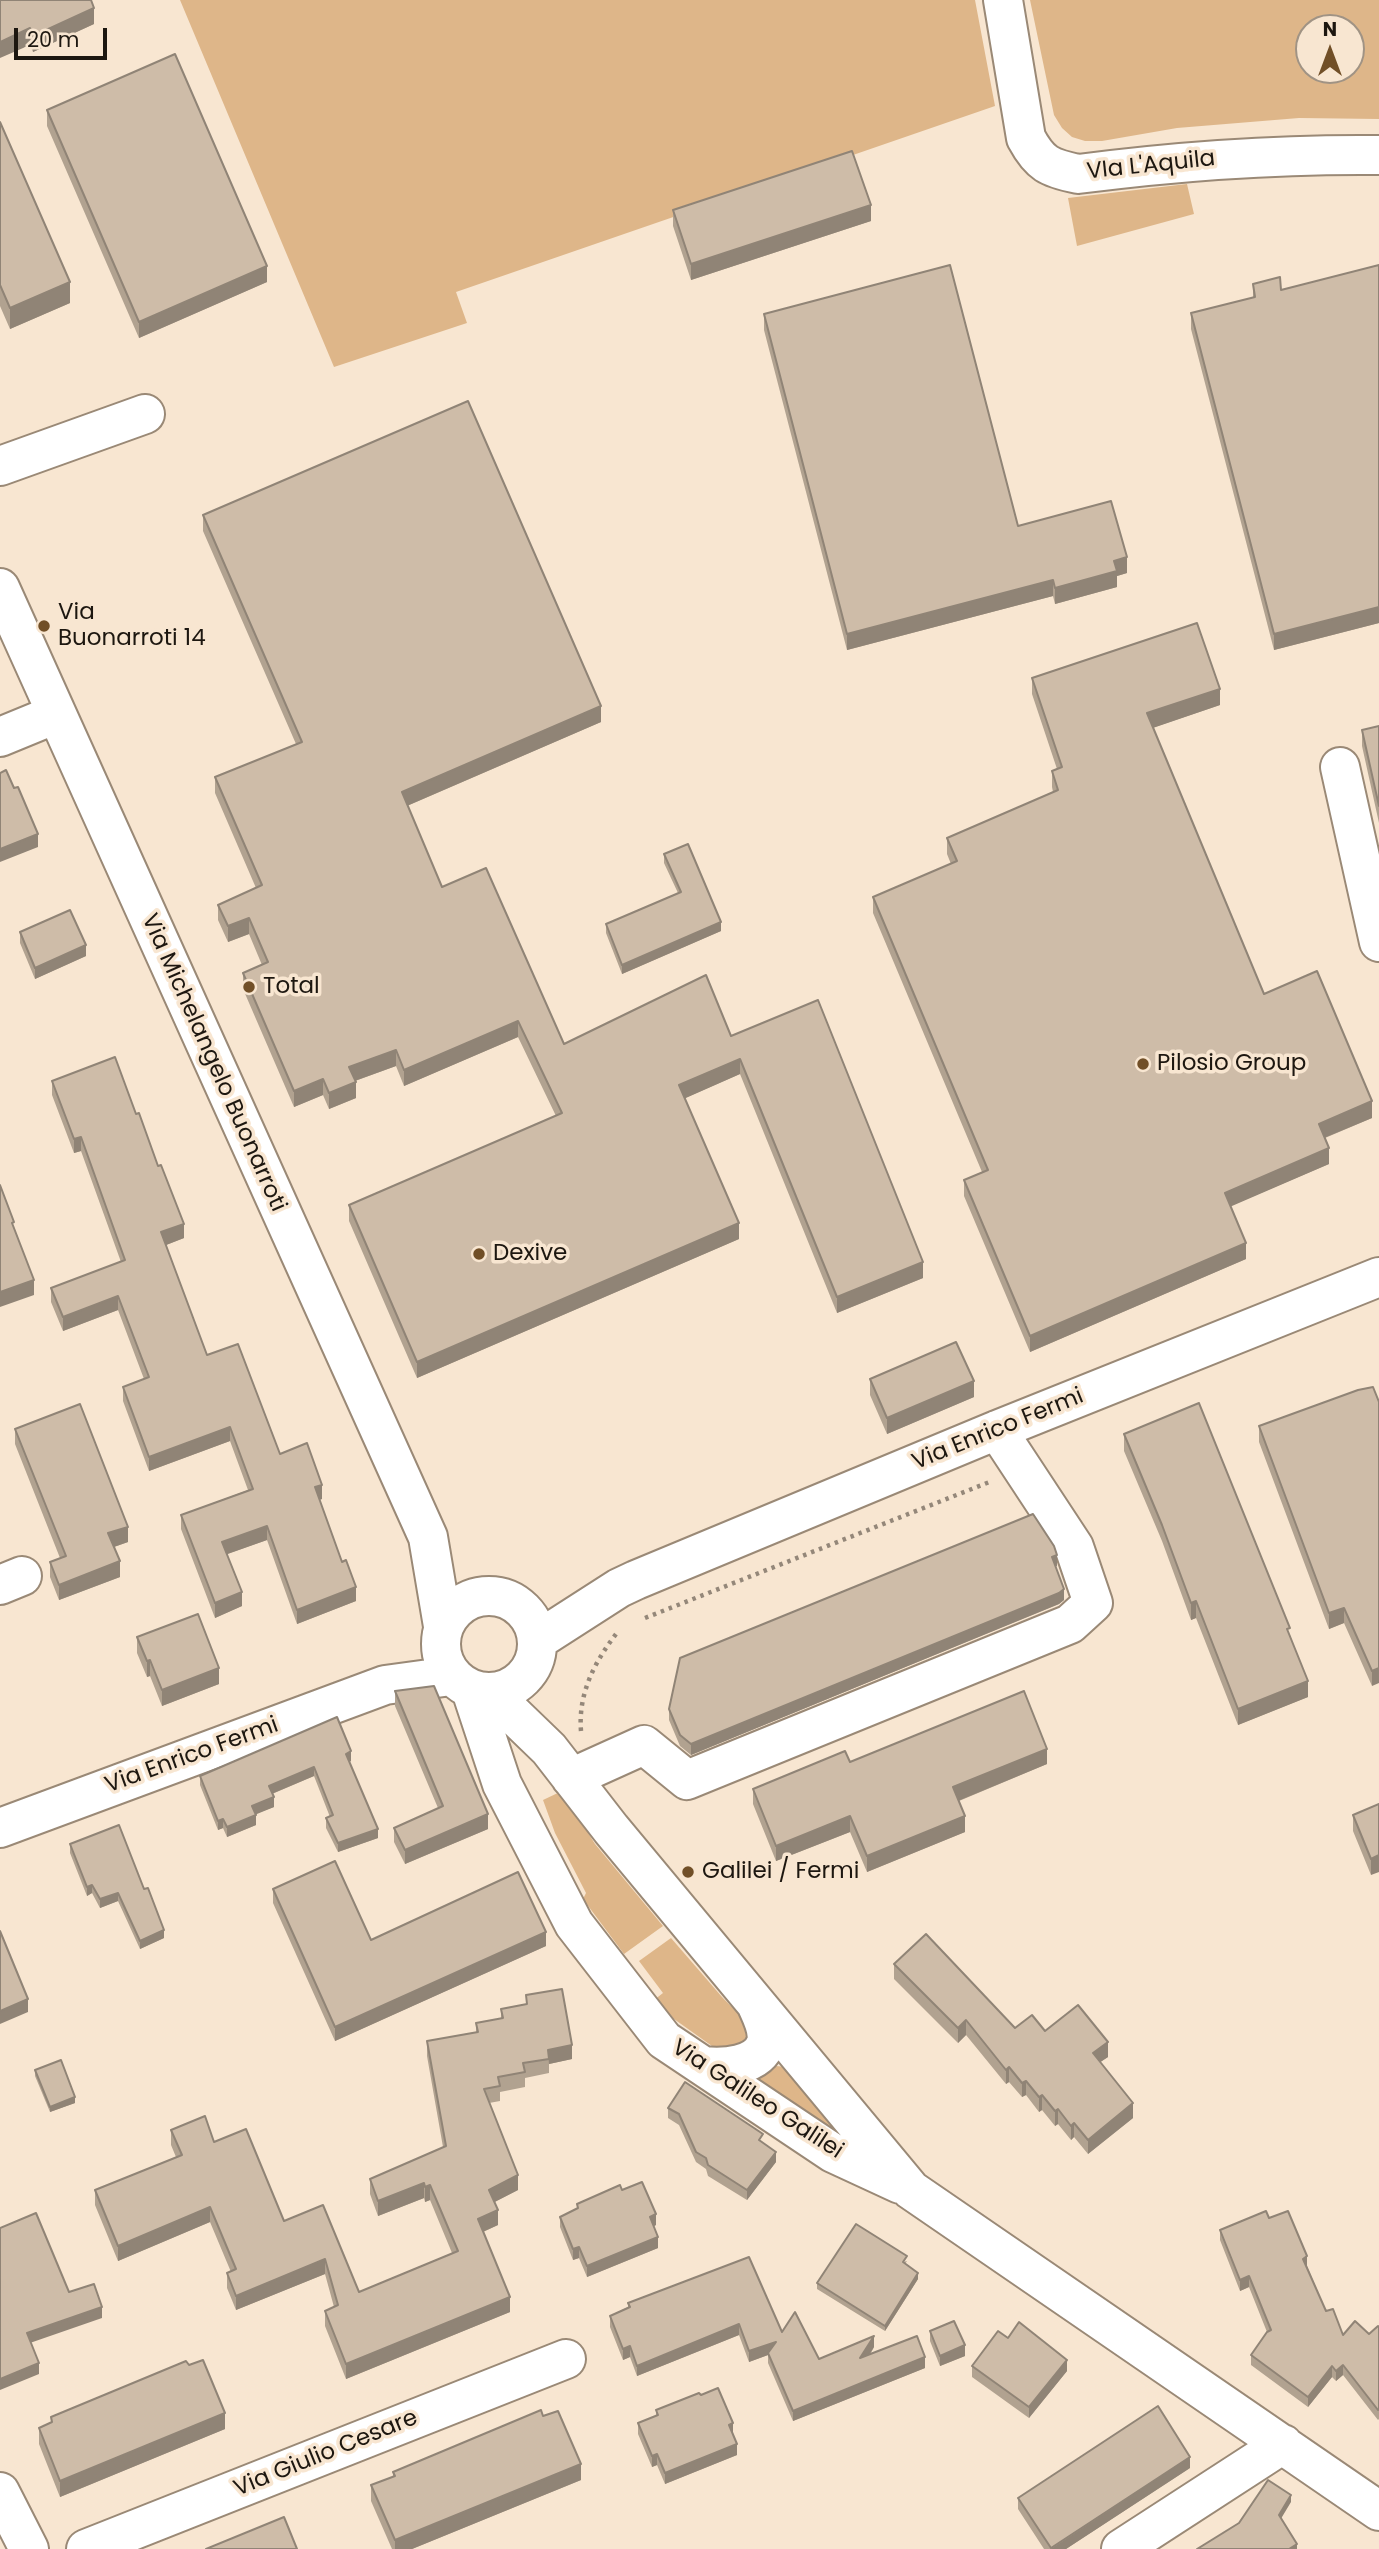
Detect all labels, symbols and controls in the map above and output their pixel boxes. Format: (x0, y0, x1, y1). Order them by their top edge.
scale bar (18, 14, 110, 58)
north arrow (1295, 14, 1365, 84)
text: N (1323, 16, 1337, 43)
text: 20 m (27, 25, 80, 54)
street label: VIa L'Aquila (1085, 146, 1217, 186)
place label: Via Buonarroti 14 (58, 599, 206, 653)
marker: Via Buonarroti 14 (36, 618, 52, 634)
street label: Via Michelangelo Buonarroti (135, 910, 291, 1216)
place label: Total (263, 973, 320, 1001)
marker: Total (241, 979, 257, 995)
place label: Pilosio Group (1157, 1050, 1306, 1078)
marker: Pilosio Group (1135, 1056, 1151, 1072)
place label: Dexive (493, 1240, 567, 1268)
marker: Dexive (471, 1246, 487, 1262)
street label: Via Enrico Fermi (908, 1383, 1088, 1477)
street label: Via Enrico Fermi (102, 1712, 282, 1800)
place label: Galilei / Fermi (702, 1858, 859, 1886)
marker: Galilei / Fermi (680, 1864, 696, 1880)
street label: Via Galileo Galilei (666, 2034, 848, 2166)
street label: Via Giulio Cesare (230, 2405, 422, 2503)

